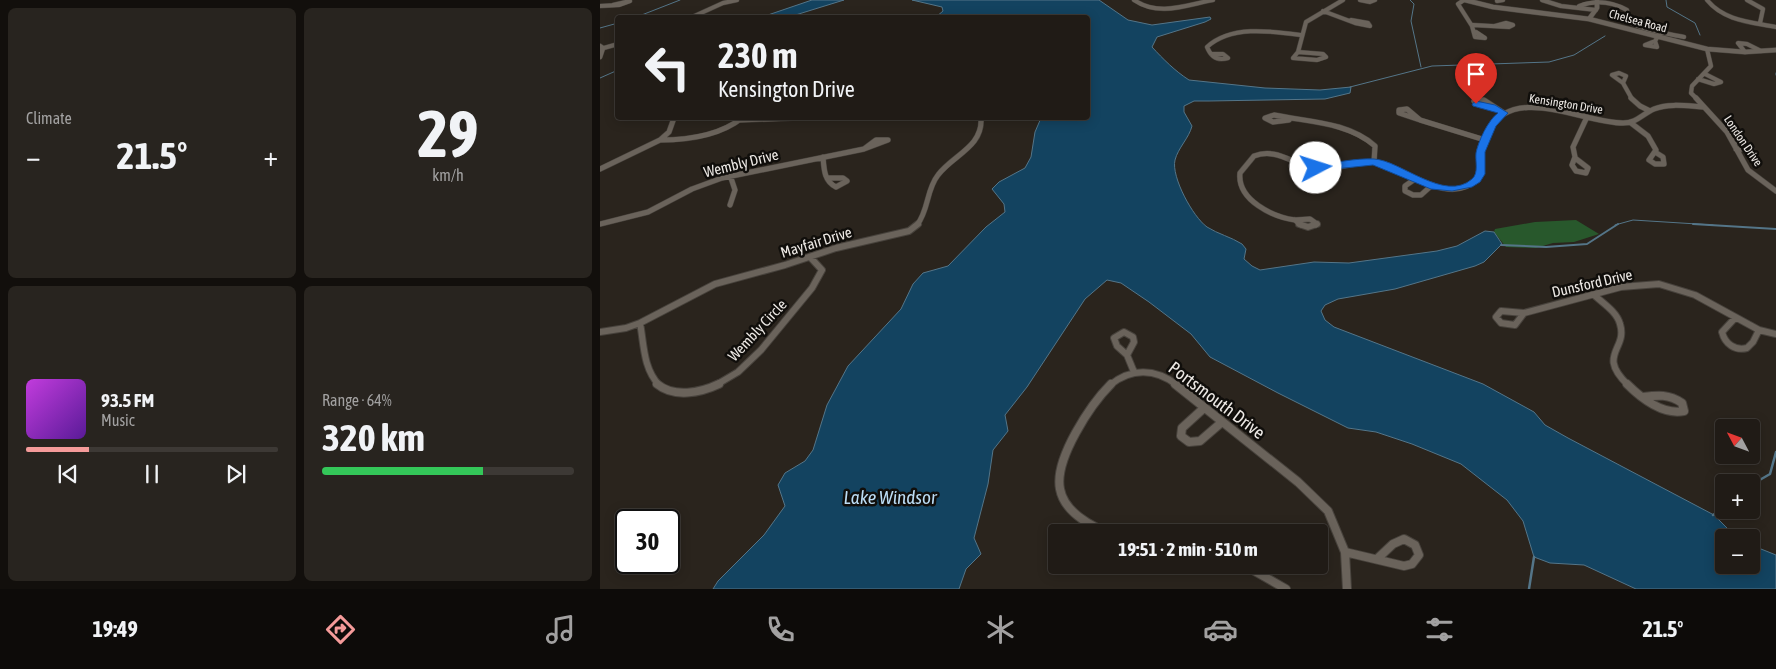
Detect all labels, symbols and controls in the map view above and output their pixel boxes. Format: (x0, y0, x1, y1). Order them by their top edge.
street label: Chelsea Road (1607, 7, 1669, 35)
icon: left (635, 35, 700, 100)
text: 230 m (718, 35, 797, 75)
pin (1455, 53, 1497, 104)
icon: arrive (1462, 60, 1490, 88)
text: Kensington Drive (718, 76, 855, 102)
street label: Kensington Drive (1528, 91, 1604, 117)
text: 29 (417, 96, 479, 171)
text: Climate (26, 109, 72, 127)
street label: London Drive (1721, 113, 1765, 169)
text: 21.5° (117, 134, 187, 177)
text: − (26, 140, 41, 172)
text: + (263, 140, 278, 172)
position arrow (1289, 141, 1341, 193)
street label: Wembly Drive (702, 145, 780, 180)
text: km/h (432, 166, 464, 184)
street label: Mayfair Drive (778, 223, 854, 261)
street label: Dunsford Drive (1550, 265, 1634, 301)
street label: Wembly Circle (724, 296, 790, 364)
street label: Portsmouth Drive (1165, 357, 1269, 443)
text: 93.5 FM (101, 389, 154, 411)
text: Range · 64% (322, 391, 392, 409)
text: Music (101, 411, 135, 429)
text: 320 km (322, 416, 425, 459)
north arrow (1715, 419, 1760, 464)
map controls (1715, 419, 1760, 574)
icon: previous (54, 460, 82, 488)
icon: pause (138, 460, 166, 488)
icon: next (222, 460, 250, 488)
button: + (1715, 474, 1760, 519)
water label: Lake Windsor (843, 486, 938, 508)
speed limit sign: 30 (615, 509, 680, 574)
button: − (1715, 529, 1760, 574)
text: 19:51 · 2 min · 510 m (1118, 538, 1258, 560)
icon: directions (323, 612, 358, 647)
icon: music (543, 612, 578, 647)
icon: phone (763, 612, 798, 647)
icon: climate (983, 612, 1018, 647)
icon: car (1203, 612, 1238, 647)
icon: filters (1422, 612, 1457, 647)
text: 19:49 (92, 616, 138, 642)
text: 21.5° (1642, 616, 1683, 642)

